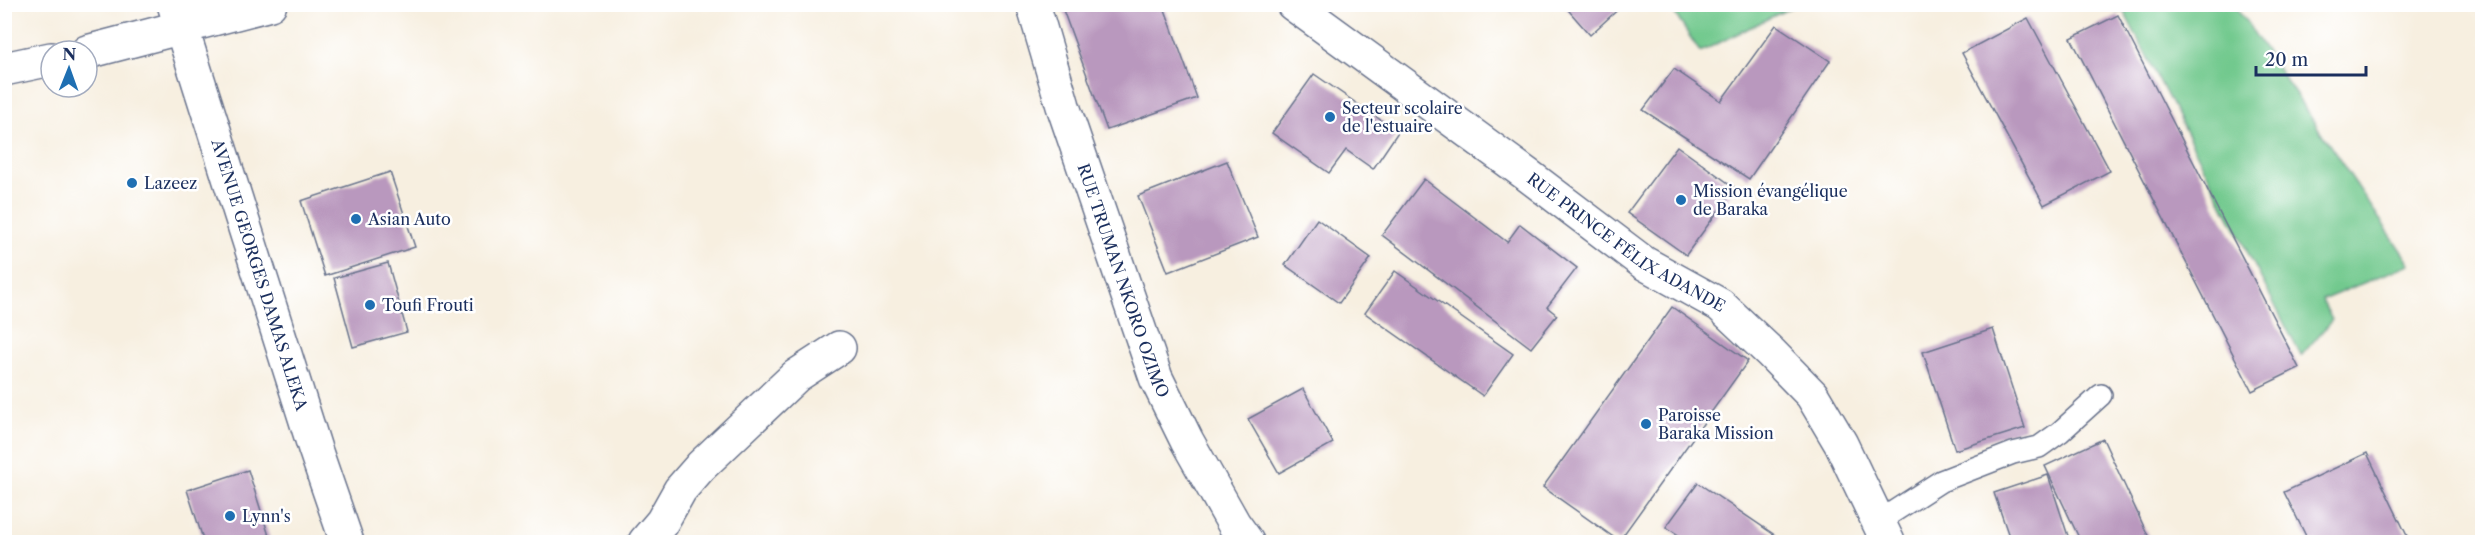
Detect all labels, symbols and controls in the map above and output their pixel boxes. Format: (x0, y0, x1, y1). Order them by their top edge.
north arrow (39, 39, 99, 99)
scale bar (2256, 39, 2366, 77)
text: N (62, 44, 76, 64)
text: 20 m (2265, 49, 2309, 71)
place label: Secteur scolaire de l'estuaire (1342, 98, 1463, 136)
marker: Secteur scolaire de l'estuaire (1323, 110, 1337, 124)
street label: AVENUE GEORGES DAMAS ALEKA (207, 136, 313, 414)
street label: RUE TRUMAN NKORO OZIMO (1073, 161, 1174, 401)
street label: RUE PRINCE FÉLIX ADANDE (1523, 168, 1729, 316)
place label: Lazeez (144, 173, 197, 193)
marker: Lazeez (125, 176, 139, 190)
place label: Mission évangélique de Baraka (1693, 181, 1848, 219)
marker: Mission évangélique de Baraka (1674, 193, 1688, 207)
place label: Asian Auto (367, 209, 451, 229)
marker: Asian Auto (349, 212, 363, 226)
place label: Toufi Frouti (382, 295, 474, 315)
marker: Toufi Frouti (363, 298, 377, 312)
place label: Paroisse Baraka Mission (1658, 405, 1774, 443)
marker: Paroisse Baraka Mission (1639, 417, 1653, 431)
place label: Lynn's (242, 506, 291, 526)
marker: Lynn's (223, 509, 237, 523)

